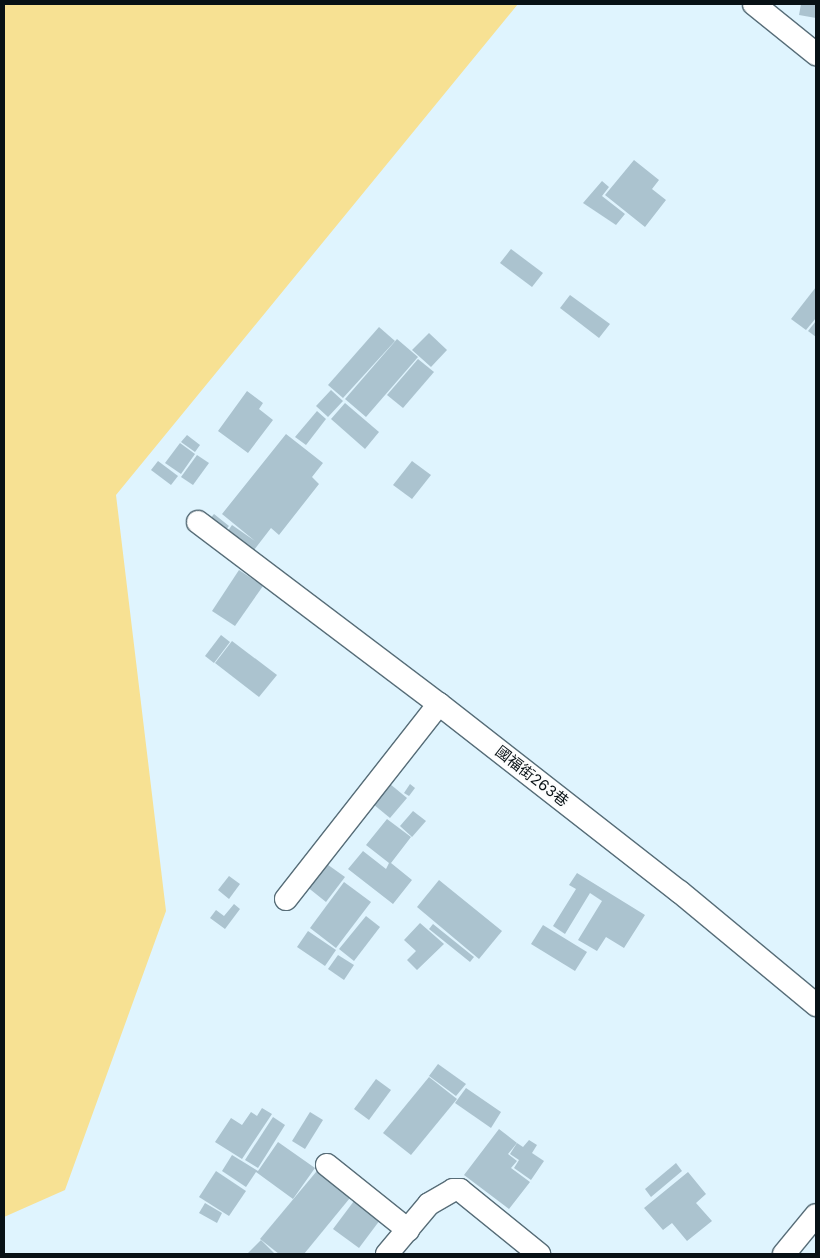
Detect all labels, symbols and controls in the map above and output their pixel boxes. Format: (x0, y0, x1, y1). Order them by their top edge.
street label: 國福街263巷 (492, 742, 572, 810)

